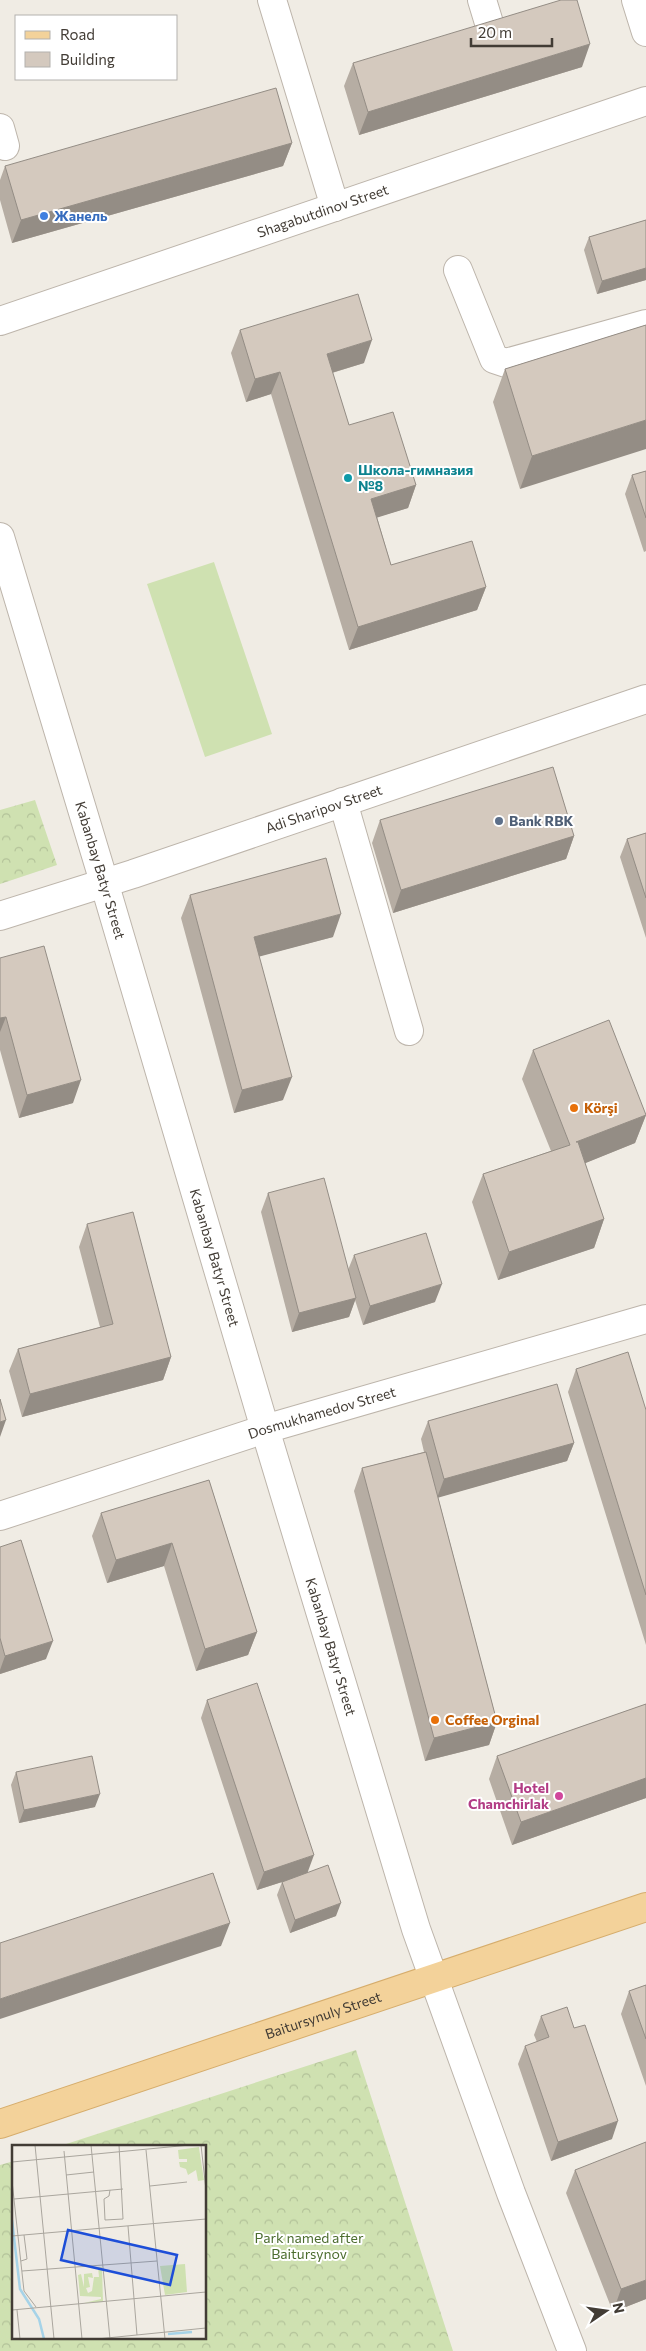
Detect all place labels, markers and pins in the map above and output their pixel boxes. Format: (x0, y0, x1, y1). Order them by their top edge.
place label: Жанель (54, 207, 108, 224)
marker: Жанель (38, 210, 50, 222)
place label: Школа-гимназия №8 (358, 461, 473, 494)
marker: Школа-гимназия №8 (342, 472, 354, 484)
place label: Bank RBK (509, 812, 573, 829)
marker: Bank RBK (493, 815, 505, 827)
place label: Körşi (584, 1099, 618, 1116)
marker: Körşi (568, 1102, 580, 1114)
place label: Coffee Orginal (445, 1711, 539, 1728)
marker: Coffee Orginal (429, 1714, 441, 1726)
place label: Hotel Chamchirlak (468, 1779, 549, 1812)
marker: Hotel Chamchirlak (553, 1790, 565, 1802)

